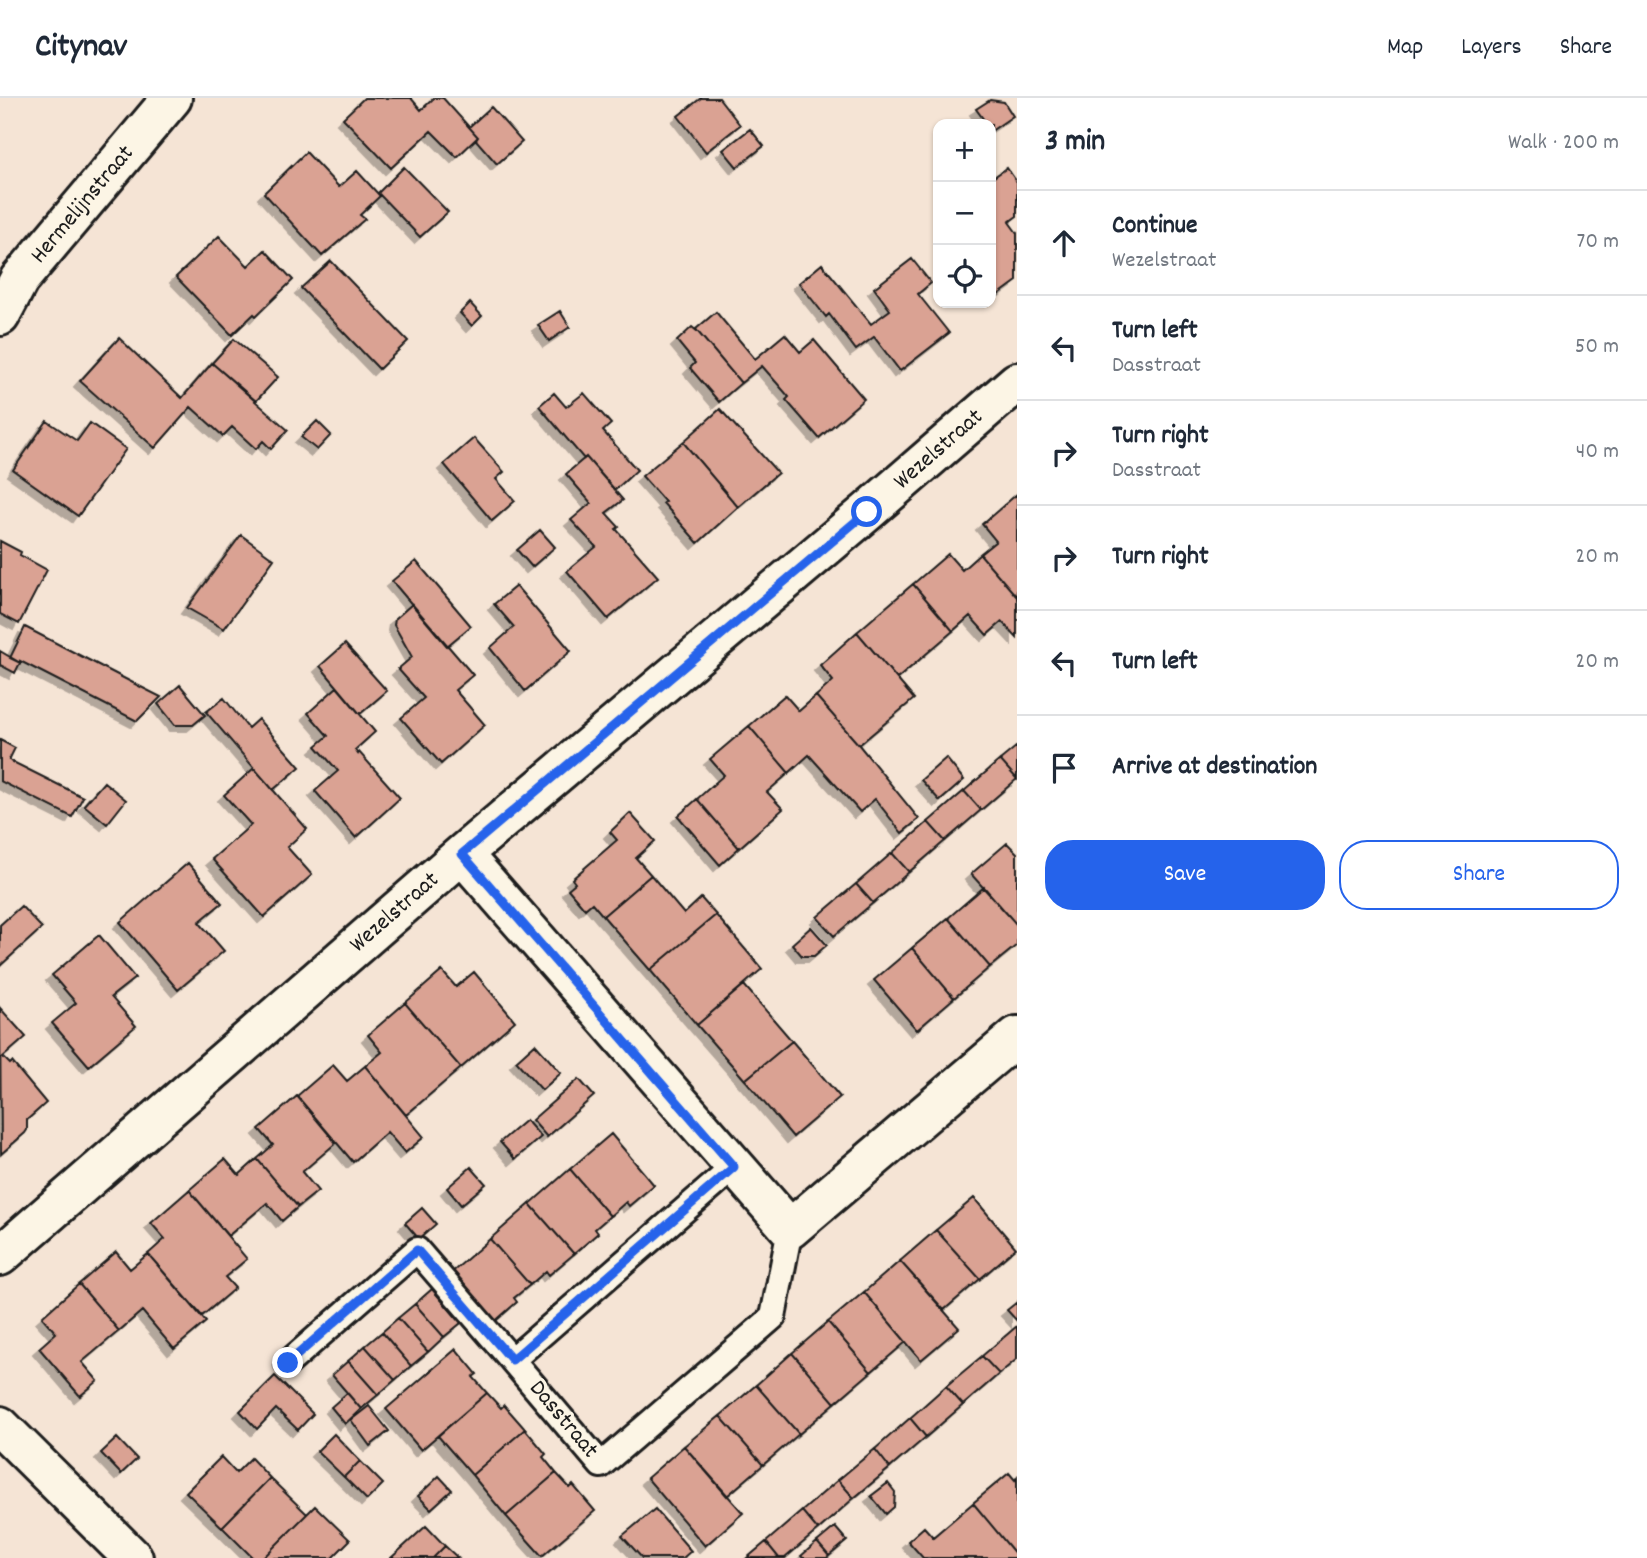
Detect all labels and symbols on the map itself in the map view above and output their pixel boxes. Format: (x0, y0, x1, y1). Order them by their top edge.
street label: Hermelijnstraat (23, 138, 143, 272)
street label: Wezelstraat (887, 401, 991, 499)
route start (851, 496, 882, 527)
street label: Wezelstraat (343, 864, 447, 962)
route end (272, 1347, 303, 1378)
street label: Dasstraat (520, 1373, 606, 1467)

